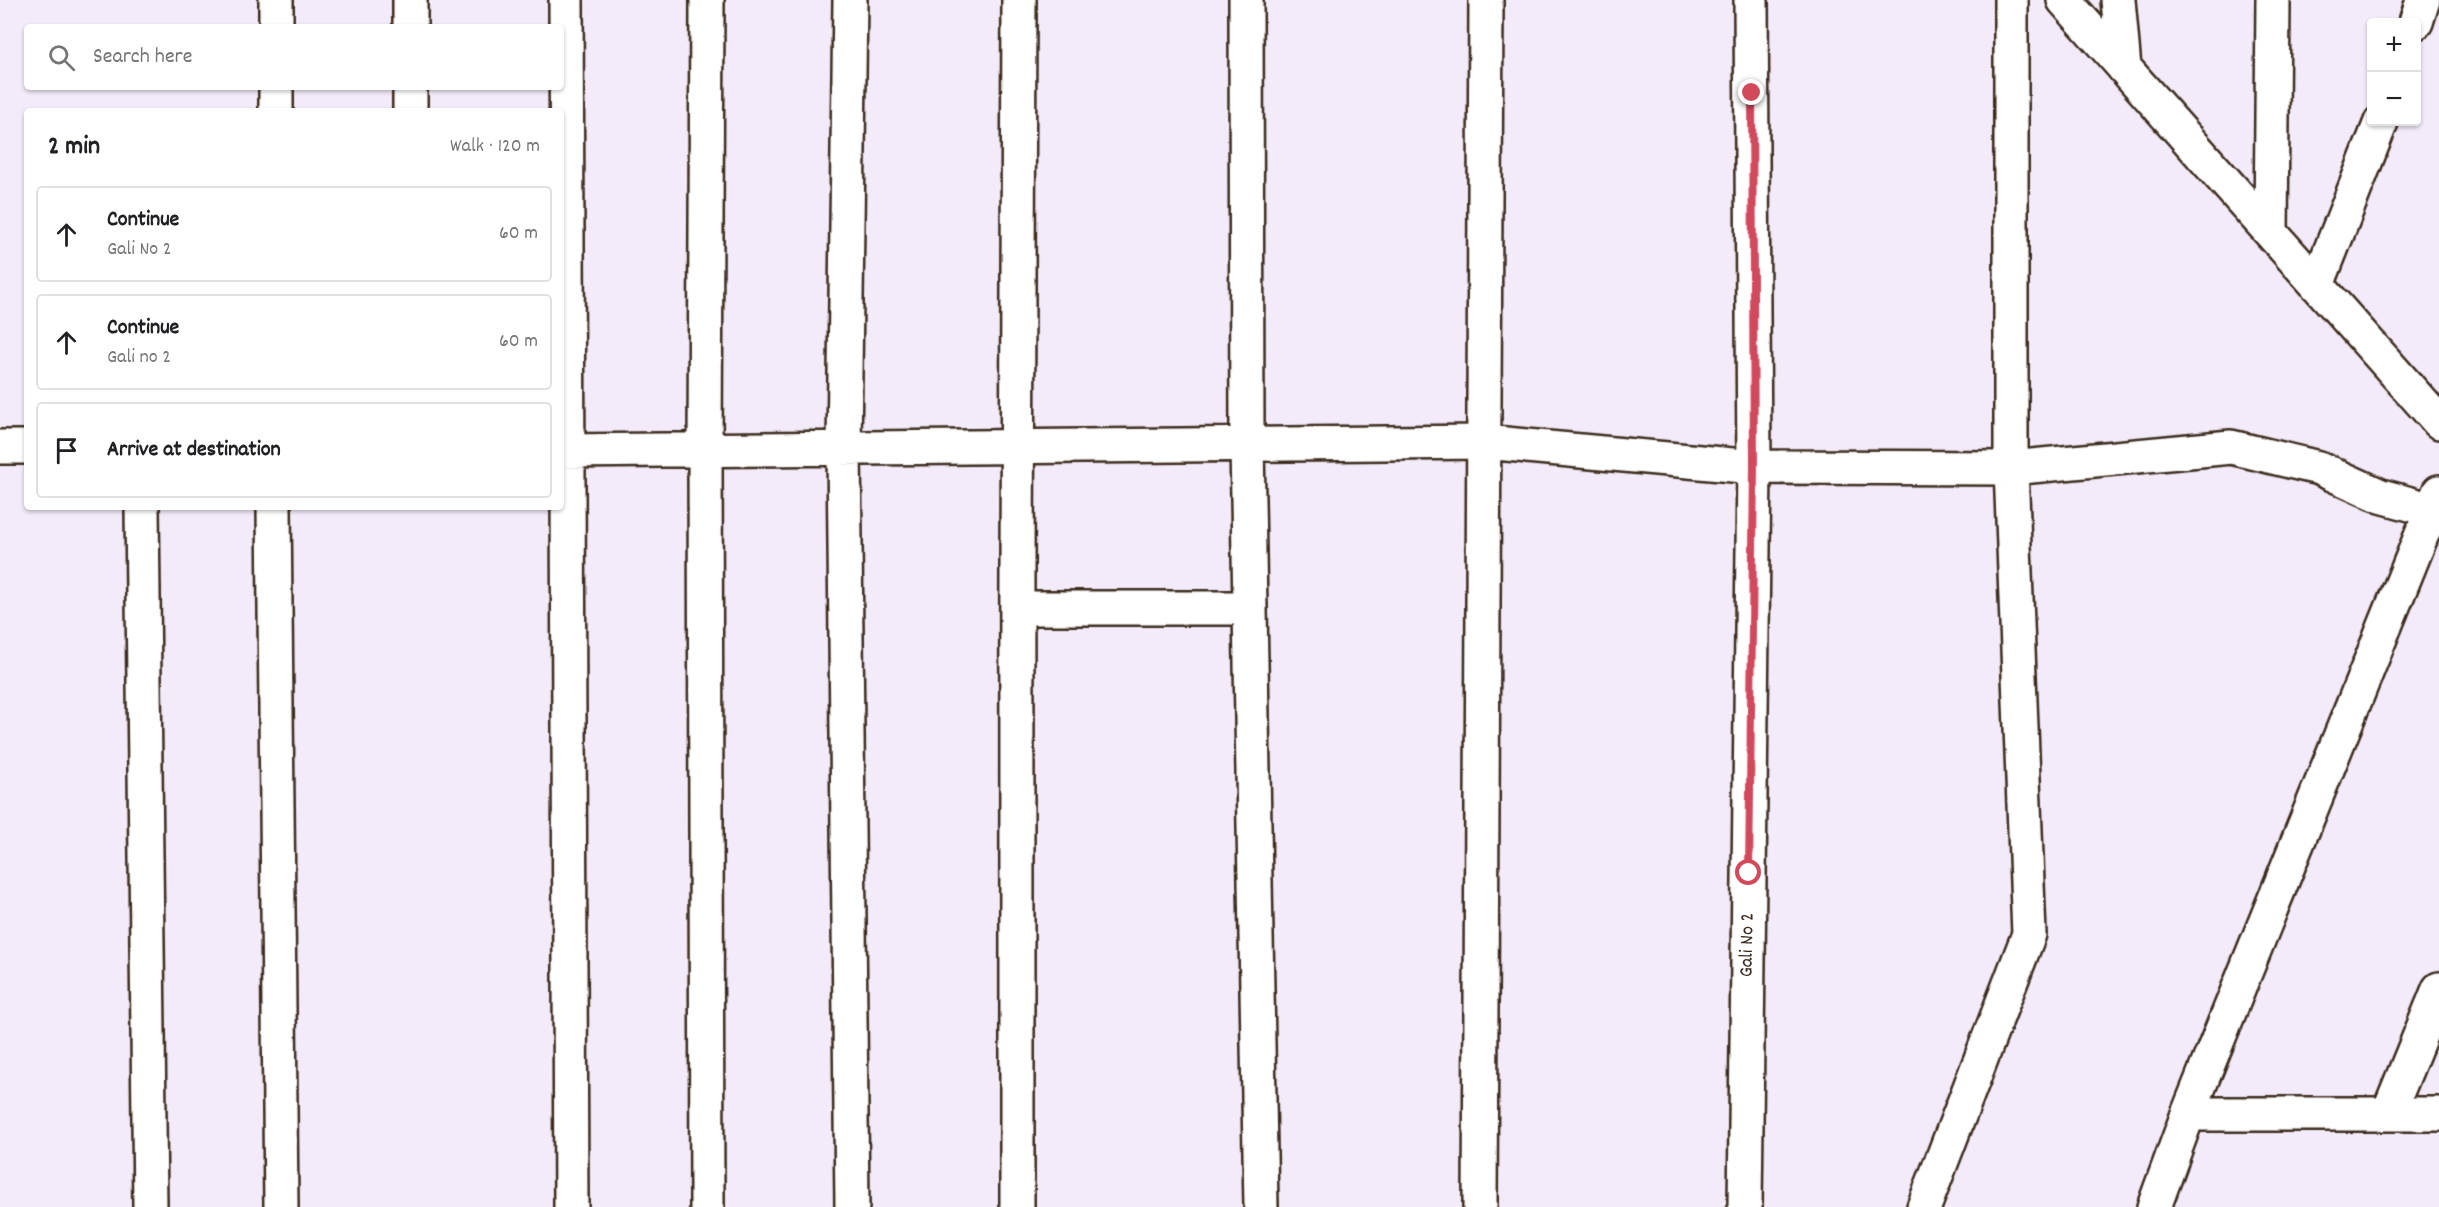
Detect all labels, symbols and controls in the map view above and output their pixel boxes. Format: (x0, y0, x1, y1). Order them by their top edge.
map controls (2367, 18, 2421, 126)
button: + (2367, 18, 2421, 72)
search box (24, 24, 564, 90)
icon: search (45, 41, 78, 74)
text: Search here (93, 42, 192, 73)
button: − (2367, 72, 2421, 126)
route end (1738, 79, 1764, 105)
text: 2 min (48, 129, 100, 166)
text: Walk · 120 m (450, 133, 540, 161)
text: Continue (107, 205, 179, 236)
icon: ahead (50, 218, 83, 251)
text: 60 m (499, 220, 538, 248)
text: Gali No 2 (107, 236, 172, 264)
text: Continue (107, 313, 179, 344)
icon: ahead (50, 326, 83, 359)
text: 60 m (499, 328, 538, 356)
text: Gali no 2 (107, 344, 171, 372)
icon: arrive (50, 434, 83, 467)
text: Arrive at destination (107, 435, 281, 466)
route start (1735, 859, 1761, 885)
street label: Gali No 2 (1733, 912, 1763, 978)

